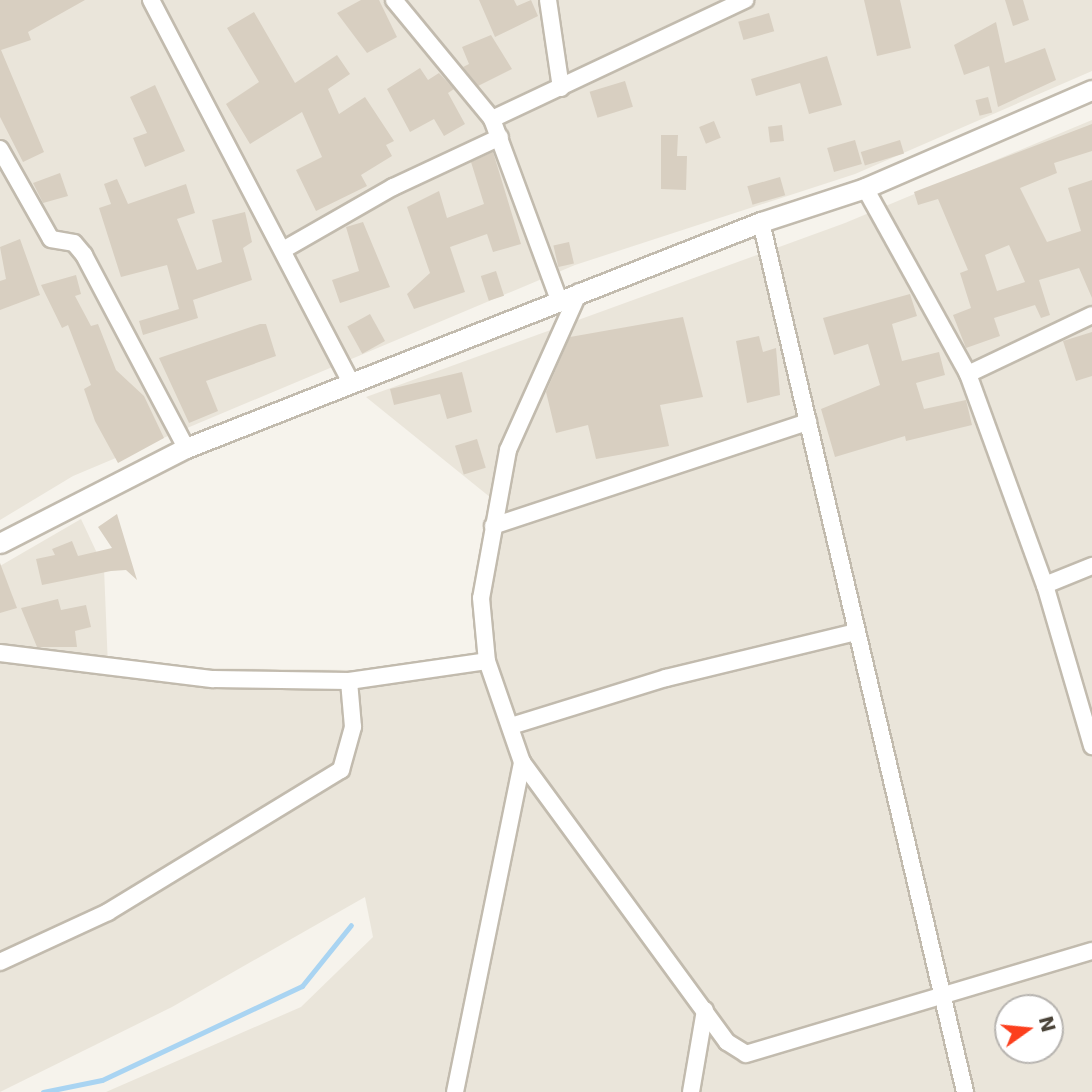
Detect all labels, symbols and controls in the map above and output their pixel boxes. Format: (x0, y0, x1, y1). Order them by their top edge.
north arrow (994, 994, 1064, 1064)
text: N (1035, 1014, 1060, 1035)

